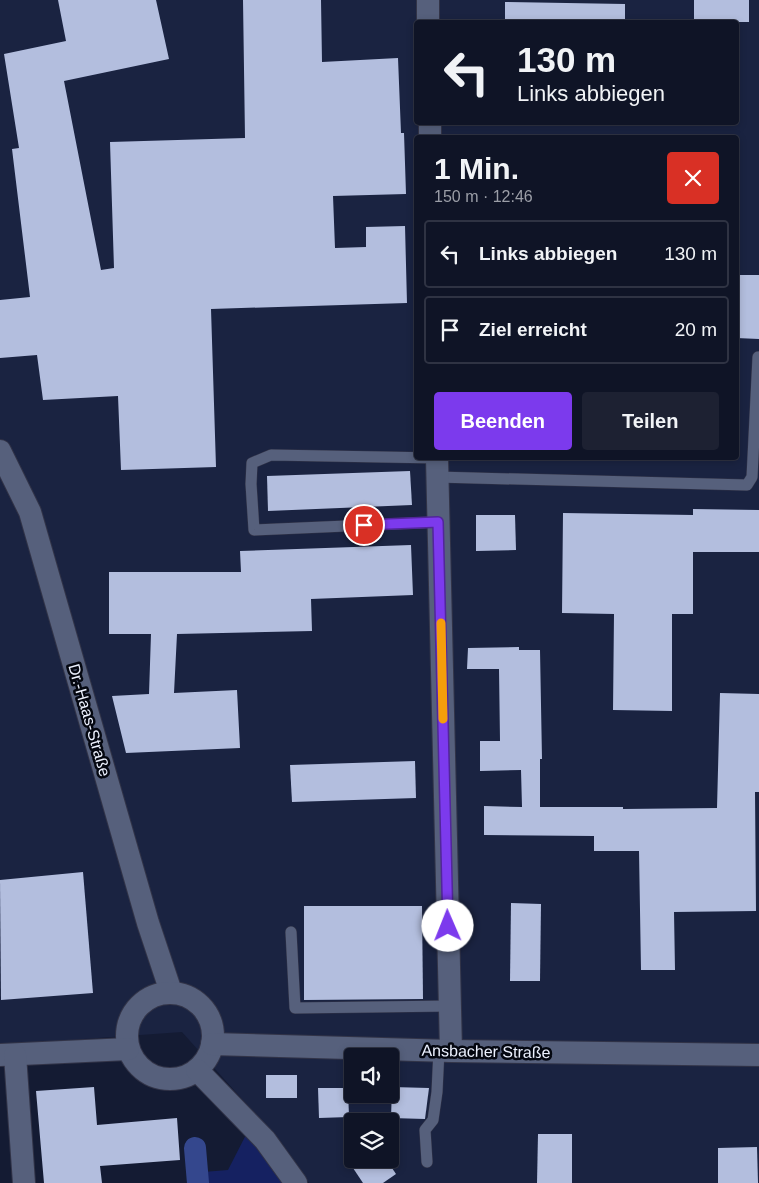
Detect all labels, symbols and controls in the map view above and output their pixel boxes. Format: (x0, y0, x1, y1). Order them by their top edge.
icon: left (434, 40, 499, 105)
text: 130 m (517, 40, 616, 79)
text: Links abbiegen (517, 81, 665, 106)
text: 1 Min. (434, 152, 519, 185)
button: close (667, 152, 719, 204)
text: 150 m · 12:46 (434, 188, 533, 205)
icon: left (436, 240, 464, 268)
text: Links abbiegen (479, 243, 617, 264)
text: 130 m (664, 243, 717, 264)
icon: arrive (436, 316, 464, 344)
text: Ziel erreicht (479, 319, 587, 340)
text: 20 m (675, 319, 717, 340)
button: Beenden (434, 392, 572, 450)
button: Teilen (582, 392, 719, 450)
pin (343, 504, 385, 546)
icon: arrive (350, 511, 378, 539)
street label: Dr.-Haas-Straße (65, 662, 114, 779)
position arrow (421, 899, 473, 951)
street label: Ansbacher Straße (421, 1042, 551, 1061)
map controls (344, 1048, 399, 1168)
button: sound (344, 1048, 399, 1103)
button: layers (344, 1113, 399, 1168)

